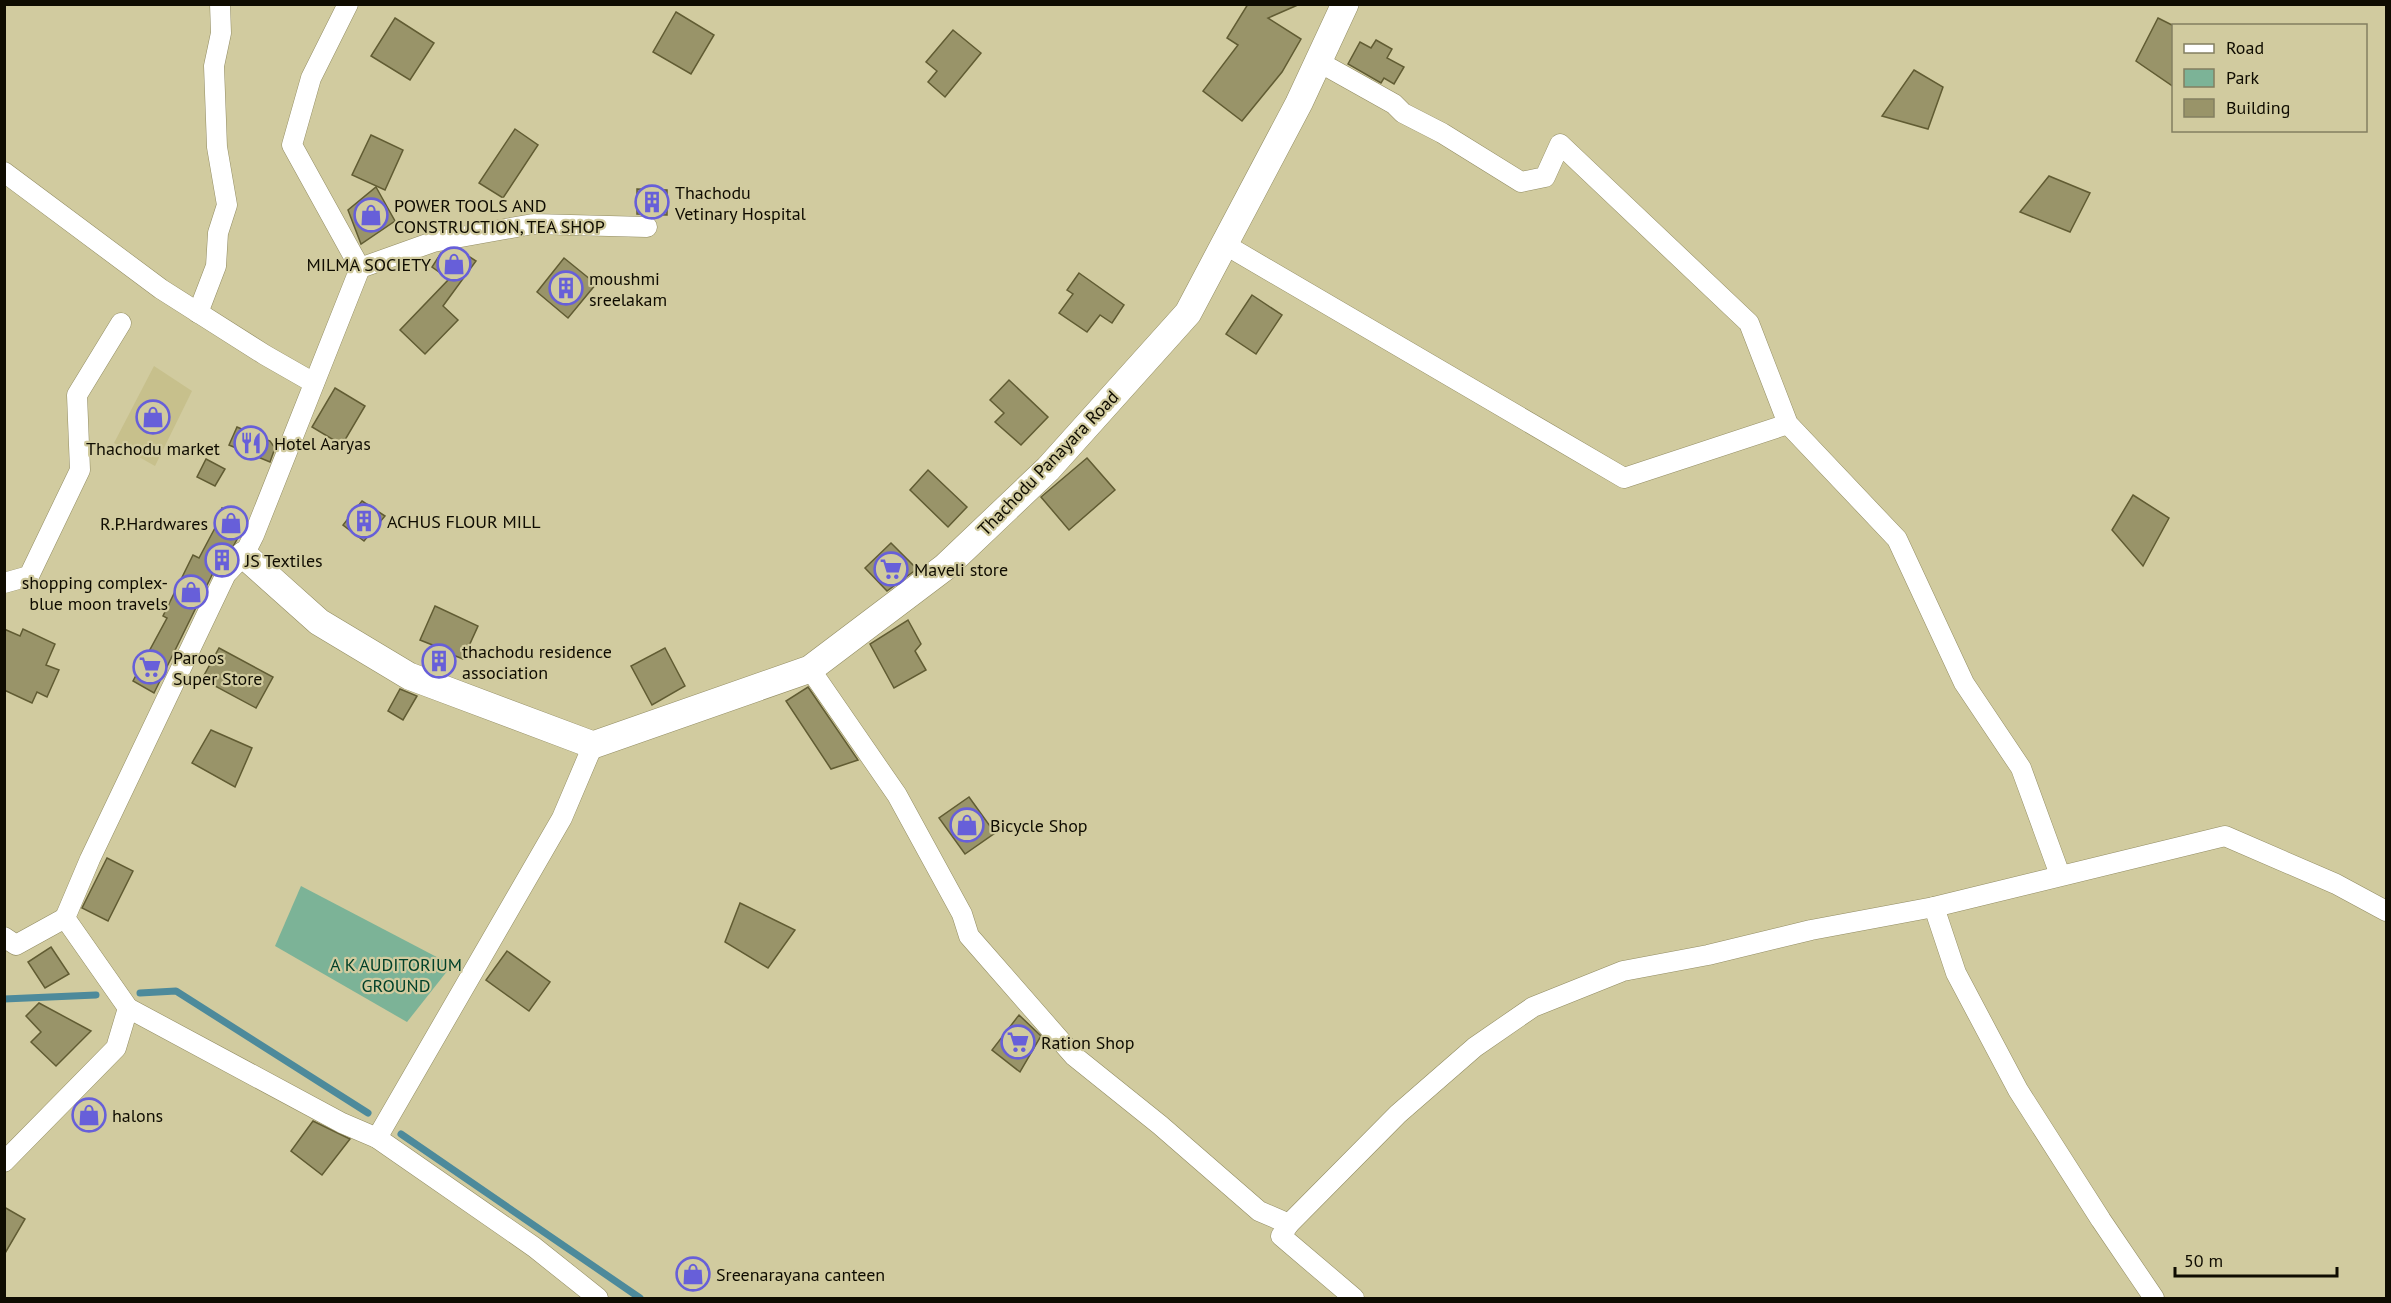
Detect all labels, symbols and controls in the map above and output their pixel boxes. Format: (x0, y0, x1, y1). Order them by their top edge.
legend (2172, 24, 2367, 132)
text: Road (2226, 36, 2264, 59)
text: Park (2226, 66, 2259, 89)
text: Building (2226, 96, 2290, 119)
place label: Thachodu Vetinary Hospital (674, 181, 807, 225)
building icon: Thachodu Vetinary Hospital (634, 184, 670, 220)
place label: POWER TOOLS AND CONSTRUCTION, TEA SHOP (394, 194, 605, 238)
shop icon: POWER TOOLS AND CONSTRUCTION, TEA SHOP (353, 197, 389, 233)
shop icon: MILMA SOCIETY (436, 246, 472, 282)
place label: MILMA SOCIETY (307, 253, 431, 276)
place label: moushmi sreelakam (589, 267, 667, 311)
building icon: moushmi sreelakam (548, 270, 584, 306)
street label: Thachodu Panayara Road (973, 386, 1123, 540)
shop icon: Thachodu market (135, 399, 171, 435)
restaurant icon: Hotel Aaryas (233, 425, 269, 461)
place label: Hotel Aaryas (274, 432, 371, 455)
place label: Thachodu market (86, 437, 220, 460)
building icon: ACHUS FLOUR MILL (346, 503, 382, 539)
shop icon: R.P.Hardwares (213, 505, 249, 541)
place label: ACHUS FLOUR MILL (387, 510, 541, 533)
place label: R.P.Hardwares (100, 512, 208, 535)
building icon: JS Textiles (204, 542, 240, 578)
place label: JS Textiles (244, 549, 323, 572)
supermarket icon: Maveli store (873, 551, 909, 587)
place label: Maveli store (914, 558, 1008, 581)
place label: shopping complex- blue moon travels (22, 571, 168, 615)
shop icon: shopping complex- blue moon travels (173, 574, 209, 610)
place label: thachodu residence association (462, 640, 612, 684)
building icon: thachodu residence association (421, 643, 457, 679)
place label: Paroos Super Store (173, 646, 262, 690)
supermarket icon: Paroos Super Store (132, 649, 168, 685)
shop icon: Bicycle Shop (949, 807, 985, 843)
place label: Bicycle Shop (990, 814, 1088, 837)
park label: A K AUDITORIUM GROUND (330, 953, 462, 997)
supermarket icon: Ration Shop (1000, 1024, 1036, 1060)
place label: Ration Shop (1041, 1031, 1134, 1054)
shop icon: halons (71, 1097, 107, 1133)
place label: halons (112, 1104, 163, 1127)
scale bar (2175, 1240, 2337, 1278)
text: 50 m (2184, 1249, 2223, 1272)
shop icon: Sreenarayana canteen (675, 1256, 711, 1292)
place label: Sreenarayana canteen (716, 1263, 885, 1286)

